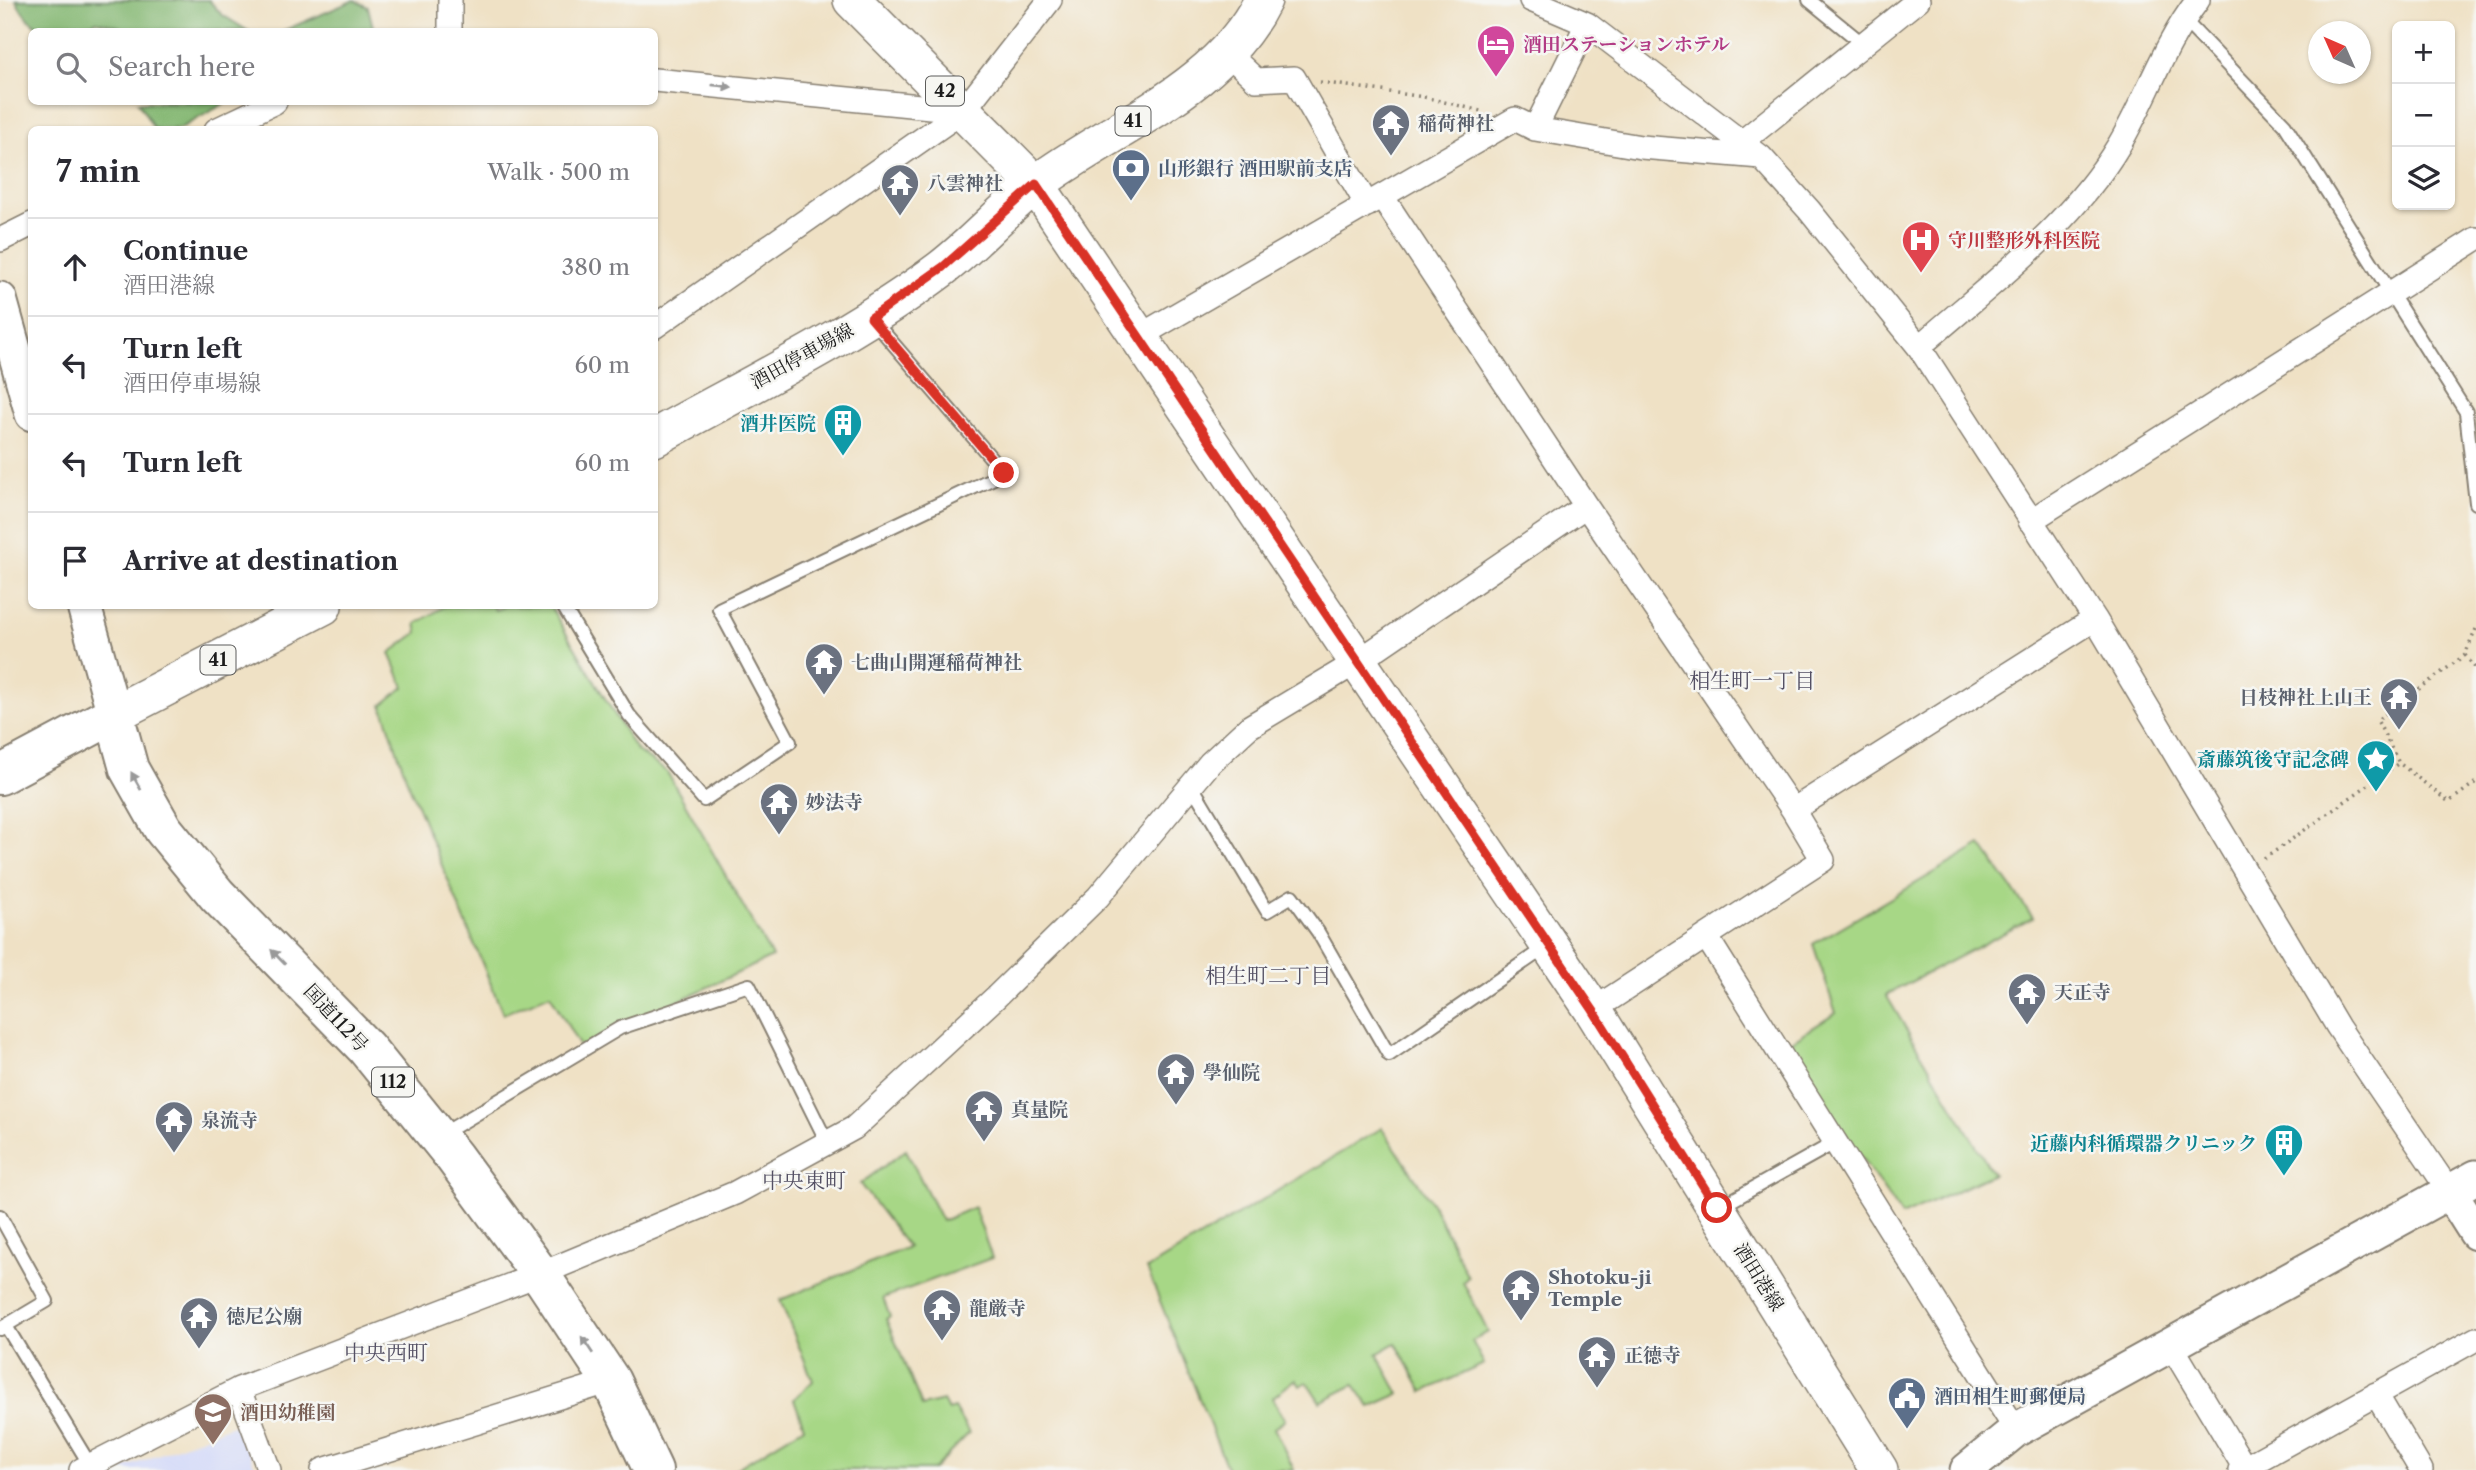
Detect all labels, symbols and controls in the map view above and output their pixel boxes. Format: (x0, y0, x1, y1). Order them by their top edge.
north arrow (2308, 21, 2371, 84)
map controls (2392, 21, 2455, 210)
button: + (2392, 21, 2455, 84)
hotel icon: 酒田ステーションホテル (1475, 23, 1517, 78)
search box (28, 28, 658, 105)
place label: 酒田ステーションホテル (1523, 33, 1730, 56)
icon: search (52, 48, 90, 86)
text: Search here (108, 51, 255, 83)
road number: 42 (926, 76, 964, 106)
one-way arrow (712, 81, 734, 92)
button: − (2392, 84, 2455, 147)
temple icon: 稲荷神社 (1370, 102, 1412, 157)
road number: 41 (1116, 106, 1150, 136)
place label: 稲荷神社 (1418, 112, 1494, 135)
bank icon: 山形銀行 酒田駅前支店 (1110, 147, 1152, 202)
button: layers (2392, 147, 2455, 210)
text: 7 min (56, 153, 140, 190)
place label: 山形銀行 酒田駅前支店 (1158, 157, 1353, 180)
text: Walk · 500 m (487, 158, 630, 186)
temple icon: 八雲神社 (879, 162, 921, 217)
place label: 八雲神社 (927, 172, 1003, 195)
hospital icon: 守川整形外科医院 (1900, 219, 1942, 274)
place label: 守川整形外科医院 (1948, 229, 2100, 252)
text: Continue (123, 235, 248, 267)
icon: ahead (56, 248, 94, 286)
text: 380 m (562, 253, 630, 281)
text: 酒田港線 (123, 271, 215, 299)
street label: 酒田停車場線 (747, 318, 857, 394)
text: Turn left (123, 333, 242, 365)
icon: left (56, 346, 94, 384)
text: 60 m (574, 351, 630, 379)
text: 酒田停車場線 (123, 369, 261, 397)
building icon: 酒井医院 (822, 402, 864, 457)
place label: 酒井医院 (740, 412, 816, 435)
icon: left (56, 444, 94, 482)
text: Turn left (123, 447, 242, 479)
text: 60 m (574, 449, 630, 477)
route end (988, 457, 1019, 488)
icon: arrive (56, 542, 94, 580)
text: Arrive at destination (123, 545, 398, 577)
temple icon: 七曲山開運稲荷神社 (803, 641, 845, 696)
road number: 41 (200, 646, 235, 674)
place label: 七曲山開運稲荷神社 (851, 651, 1022, 674)
district label: 相生町一丁目 (1689, 668, 1815, 693)
temple icon: 日枝神社上山王 (2378, 676, 2420, 731)
place label: 日枝神社上山王 (2239, 686, 2372, 709)
place icon: 斎藤筑後守記念碑 (2355, 738, 2397, 793)
place label: 斎藤筑後守記念碑 (2197, 748, 2349, 771)
one-way arrow (130, 771, 142, 790)
temple icon: 妙法寺 (758, 781, 800, 836)
place label: 妙法寺 (806, 791, 863, 814)
one-way arrow (271, 949, 287, 966)
district label: 相生町二丁目 (1205, 963, 1331, 988)
temple icon: 天正寺 (2006, 971, 2048, 1026)
street label: 国道112号 (299, 979, 373, 1057)
place label: 天正寺 (2054, 981, 2111, 1004)
temple icon: 學仙院 (1155, 1051, 1197, 1106)
place label: 學仙院 (1203, 1061, 1260, 1084)
road number: 112 (372, 1068, 414, 1097)
temple icon: 真量院 (963, 1088, 1005, 1143)
place label: 真量院 (1011, 1098, 1068, 1121)
temple icon: 泉流寺 (153, 1099, 195, 1154)
place label: 泉流寺 (201, 1109, 258, 1132)
building icon: 近藤内科循環器クリニック (2263, 1122, 2305, 1177)
place label: 近藤内科循環器クリニック (2030, 1132, 2257, 1155)
district label: 中央東町 (762, 1168, 846, 1193)
route start (1701, 1192, 1732, 1223)
street label: 酒田港線 (1729, 1239, 1789, 1315)
place label: Shotoku-ji Temple (1548, 1266, 1652, 1311)
temple icon: Shotoku-ji Temple (1500, 1267, 1542, 1322)
temple icon: 龍厳寺 (921, 1287, 963, 1342)
temple icon: 徳尼公廟 (178, 1295, 220, 1350)
place label: 龍厳寺 (969, 1297, 1026, 1320)
place label: 徳尼公廟 (226, 1305, 302, 1328)
temple icon: 正徳寺 (1576, 1334, 1618, 1389)
one-way arrow (580, 1336, 594, 1354)
district label: 中央西町 (344, 1340, 428, 1365)
place label: 正徳寺 (1624, 1344, 1681, 1367)
public building icon: 酒田相生町郵便局 (1886, 1375, 1928, 1430)
place label: 酒田相生町郵便局 (1934, 1385, 2086, 1408)
school or university icon: 酒田幼稚園 (192, 1391, 234, 1446)
place label: 酒田幼稚園 (240, 1401, 335, 1424)

